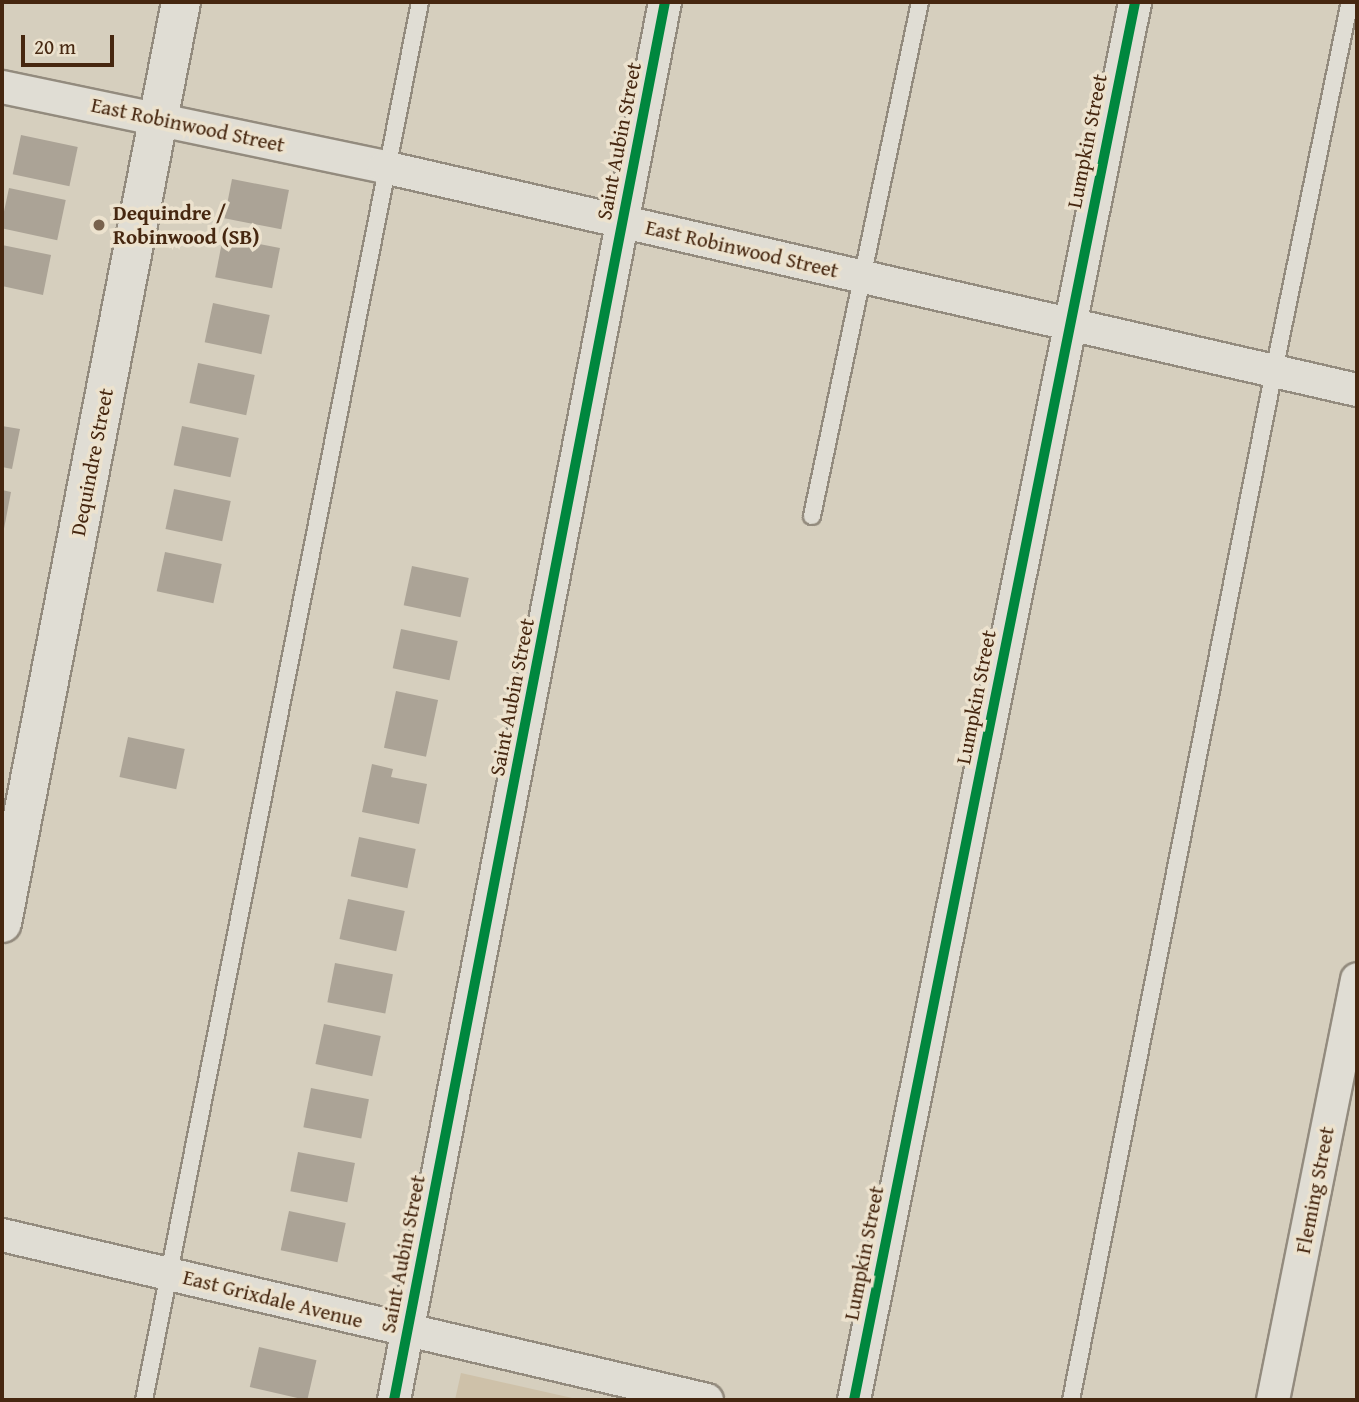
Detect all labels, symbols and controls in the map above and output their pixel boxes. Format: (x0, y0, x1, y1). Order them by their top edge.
scale bar (24, 21, 117, 65)
text: 20 m (34, 31, 76, 62)
street label: Saint Aubin Street (591, 60, 647, 222)
street label: Lumpkin Street (1062, 72, 1112, 210)
street label: East Robinwood Street (89, 92, 287, 158)
place label: Dequindre / Robinwood (SB) (113, 200, 260, 250)
street label: East Robinwood Street (643, 215, 841, 283)
marker: Dequindre / Robinwood (SB) (91, 217, 107, 233)
street label: Dequindre Street (65, 386, 119, 538)
street label: Saint Aubin Street (484, 616, 540, 778)
street label: Lumpkin Street (951, 628, 1001, 766)
street label: Fleming Street (1290, 1124, 1340, 1256)
street label: Saint Aubin Street (375, 1173, 431, 1335)
street label: Lumpkin Street (839, 1184, 889, 1322)
street label: East Grixdale Avenue (180, 1264, 366, 1334)

